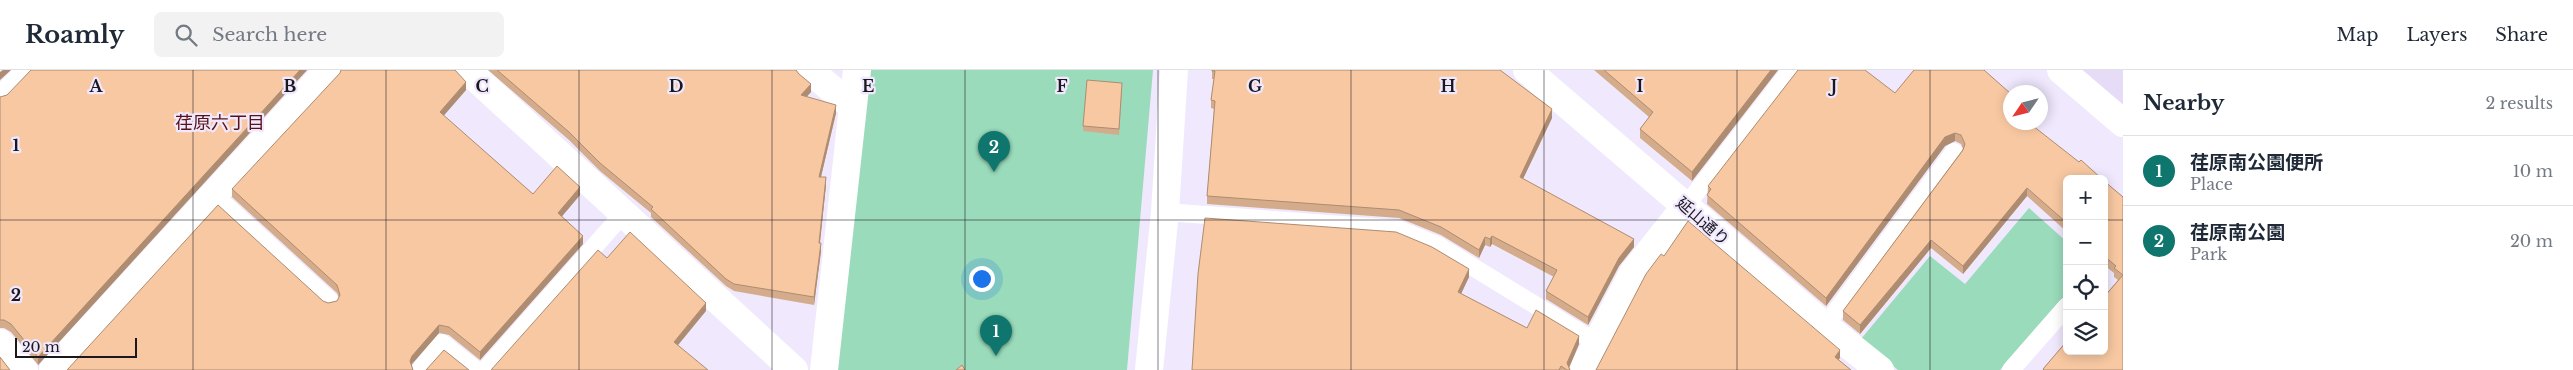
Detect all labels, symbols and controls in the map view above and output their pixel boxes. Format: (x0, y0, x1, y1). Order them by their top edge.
search box (154, 12, 504, 57)
text: Roamly (25, 20, 124, 49)
icon: search (172, 21, 200, 49)
text: Search here (212, 23, 327, 46)
text: Map (2337, 24, 2378, 46)
text: Layers (2406, 24, 2467, 46)
text: Share (2495, 24, 2548, 46)
text: A (89, 76, 104, 96)
text: B (284, 76, 297, 96)
text: C (475, 76, 489, 96)
text: D (669, 76, 683, 96)
text: E (862, 76, 874, 96)
text: F (1056, 76, 1068, 96)
text: G (1248, 76, 1262, 96)
text: H (1440, 76, 1456, 96)
text: I (1637, 76, 1644, 96)
text: J (1828, 76, 1837, 96)
north arrow (2003, 85, 2048, 130)
text: Nearby (2143, 90, 2224, 116)
text: 2 results (2485, 93, 2553, 113)
district label: 荏原六丁目 (175, 112, 265, 134)
pin: 2 (978, 131, 1010, 172)
text: 1 (13, 135, 20, 155)
text: 荏原南公園便所 (2190, 151, 2323, 174)
text: 1 (2156, 161, 2162, 181)
text: 10 m (2513, 161, 2553, 181)
text: Place (2190, 174, 2233, 194)
map controls (2063, 175, 2108, 355)
button: + (2063, 175, 2108, 220)
street label: 延山通り (1672, 192, 1734, 250)
button: − (2063, 220, 2108, 265)
text: 荏原南公園 (2190, 221, 2285, 244)
text: 2 (2154, 231, 2164, 251)
text: 20 m (2510, 231, 2553, 251)
text: Park (2190, 244, 2227, 264)
button: locate (2063, 265, 2108, 310)
your location (969, 266, 995, 292)
text: 2 (11, 285, 21, 305)
button: layers (2063, 310, 2108, 355)
pin: 1 (980, 315, 1012, 356)
scale bar (15, 335, 138, 358)
text: 20 m (22, 338, 60, 356)

